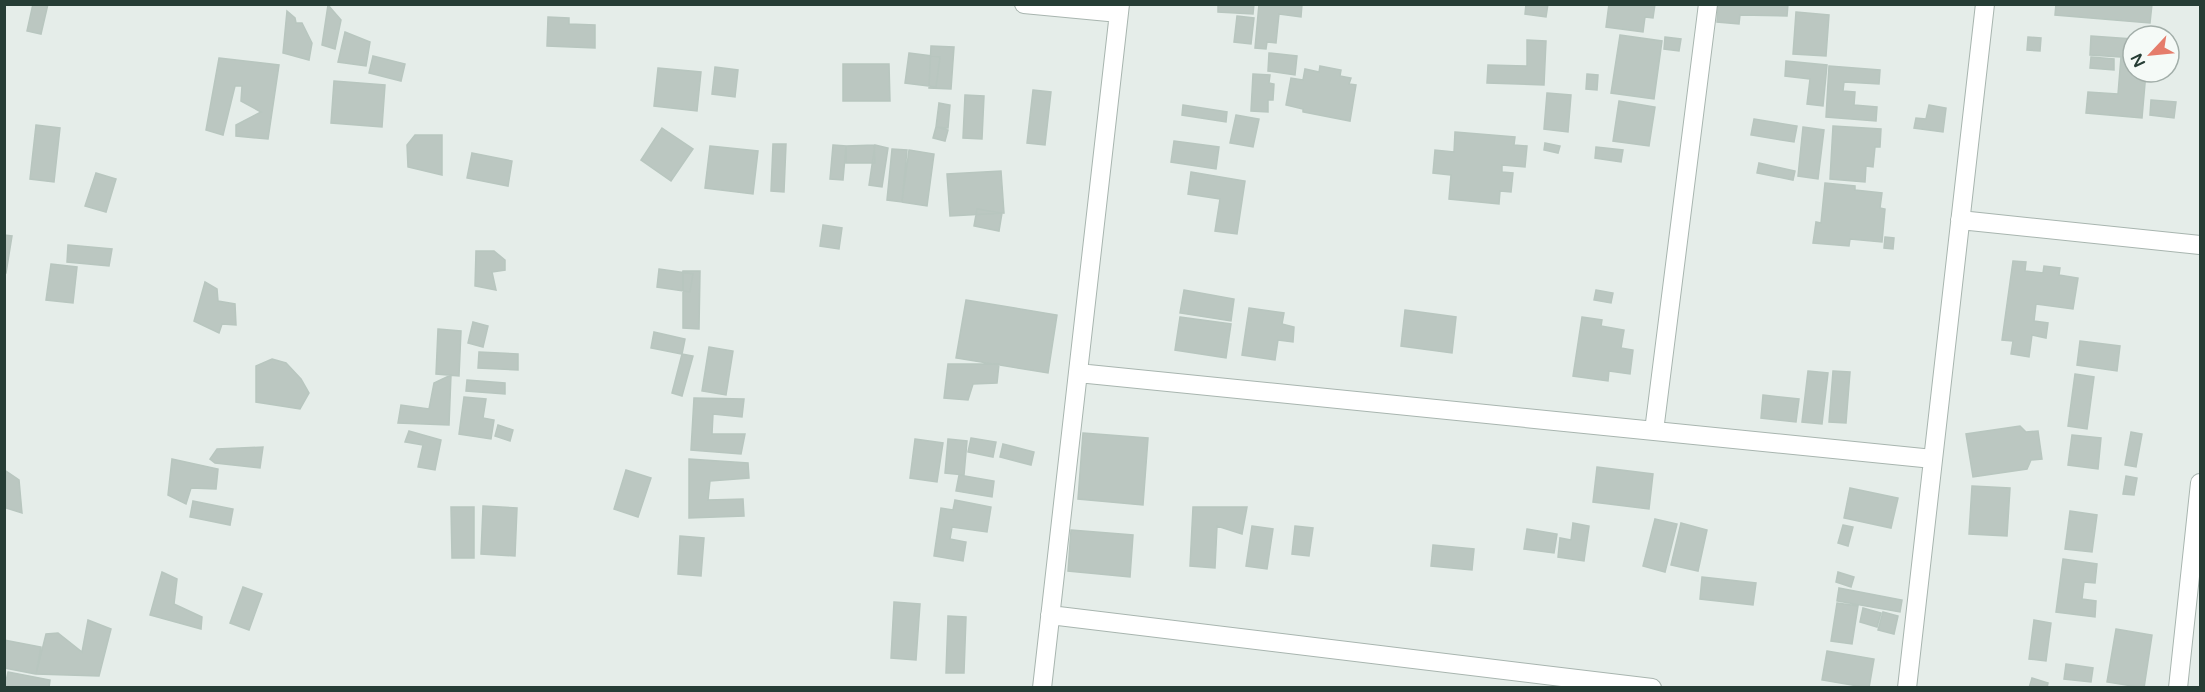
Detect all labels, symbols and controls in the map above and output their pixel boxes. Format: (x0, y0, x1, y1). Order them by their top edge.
north arrow (2121, 24, 2181, 84)
text: N (2127, 50, 2150, 70)

